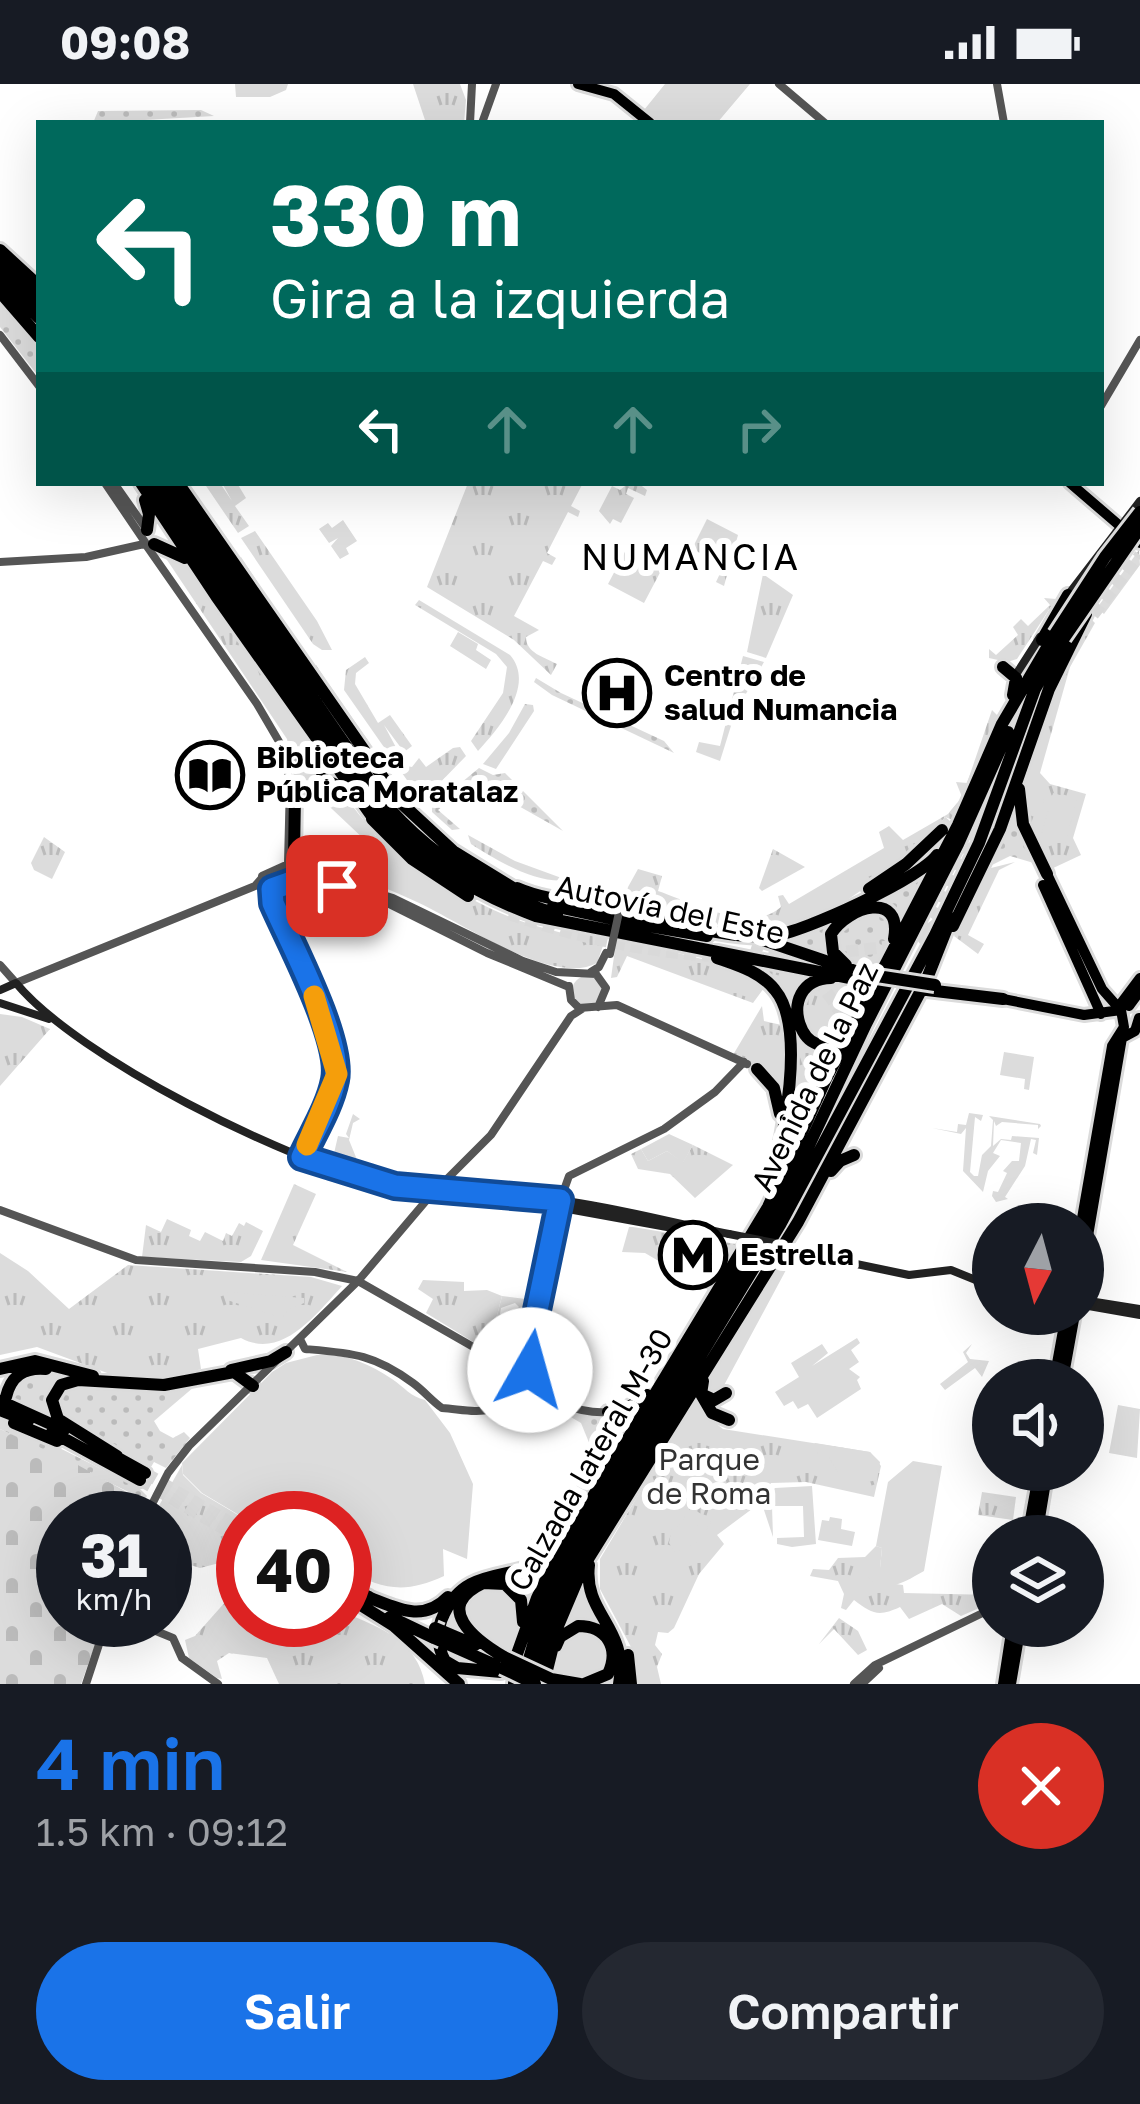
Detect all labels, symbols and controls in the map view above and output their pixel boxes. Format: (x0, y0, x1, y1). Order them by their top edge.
text: 09:08 (60, 15, 190, 69)
text: 330 m (270, 164, 522, 264)
icon: left (72, 168, 228, 324)
text: Gira a la izquierda (270, 265, 730, 330)
icon: left (348, 396, 414, 462)
icon: ahead (474, 396, 540, 462)
icon: ahead (600, 396, 666, 462)
icon: right (726, 396, 792, 462)
district label: NUMANCIA (581, 535, 801, 578)
place label: Centro de salud Numancia (664, 657, 897, 727)
hospital icon: Centro de salud Numancia (582, 658, 652, 728)
place label: Biblioteca Pública Moratalaz (256, 739, 518, 809)
library icon: Biblioteca Pública Moratalaz (175, 740, 245, 810)
pin (286, 835, 388, 937)
icon: arrive (304, 853, 370, 919)
street label: Autovía del Este (553, 867, 788, 951)
street label: Avenida de la Paz (743, 956, 885, 1197)
north arrow (972, 1203, 1104, 1335)
map controls (972, 1203, 1104, 1647)
metro station icon: Estrella (658, 1220, 728, 1290)
place label: Estrella (740, 1236, 854, 1272)
position arrow (467, 1307, 593, 1433)
street label: Calzada lateral M-30 (500, 1322, 680, 1597)
button: sound (972, 1359, 1104, 1491)
park label: Parque de Roma (647, 1441, 771, 1511)
speed limit sign: 40 (216, 1491, 372, 1647)
button: layers (972, 1515, 1104, 1647)
text: 31 (80, 1518, 148, 1590)
text: km/h (76, 1581, 152, 1617)
text: 4 min (36, 1719, 225, 1806)
button: close (978, 1723, 1104, 1849)
text: 1.5 km · 09:12 (36, 1808, 288, 1855)
button: Salir (36, 1942, 558, 2080)
button: Compartir (582, 1942, 1104, 2080)

